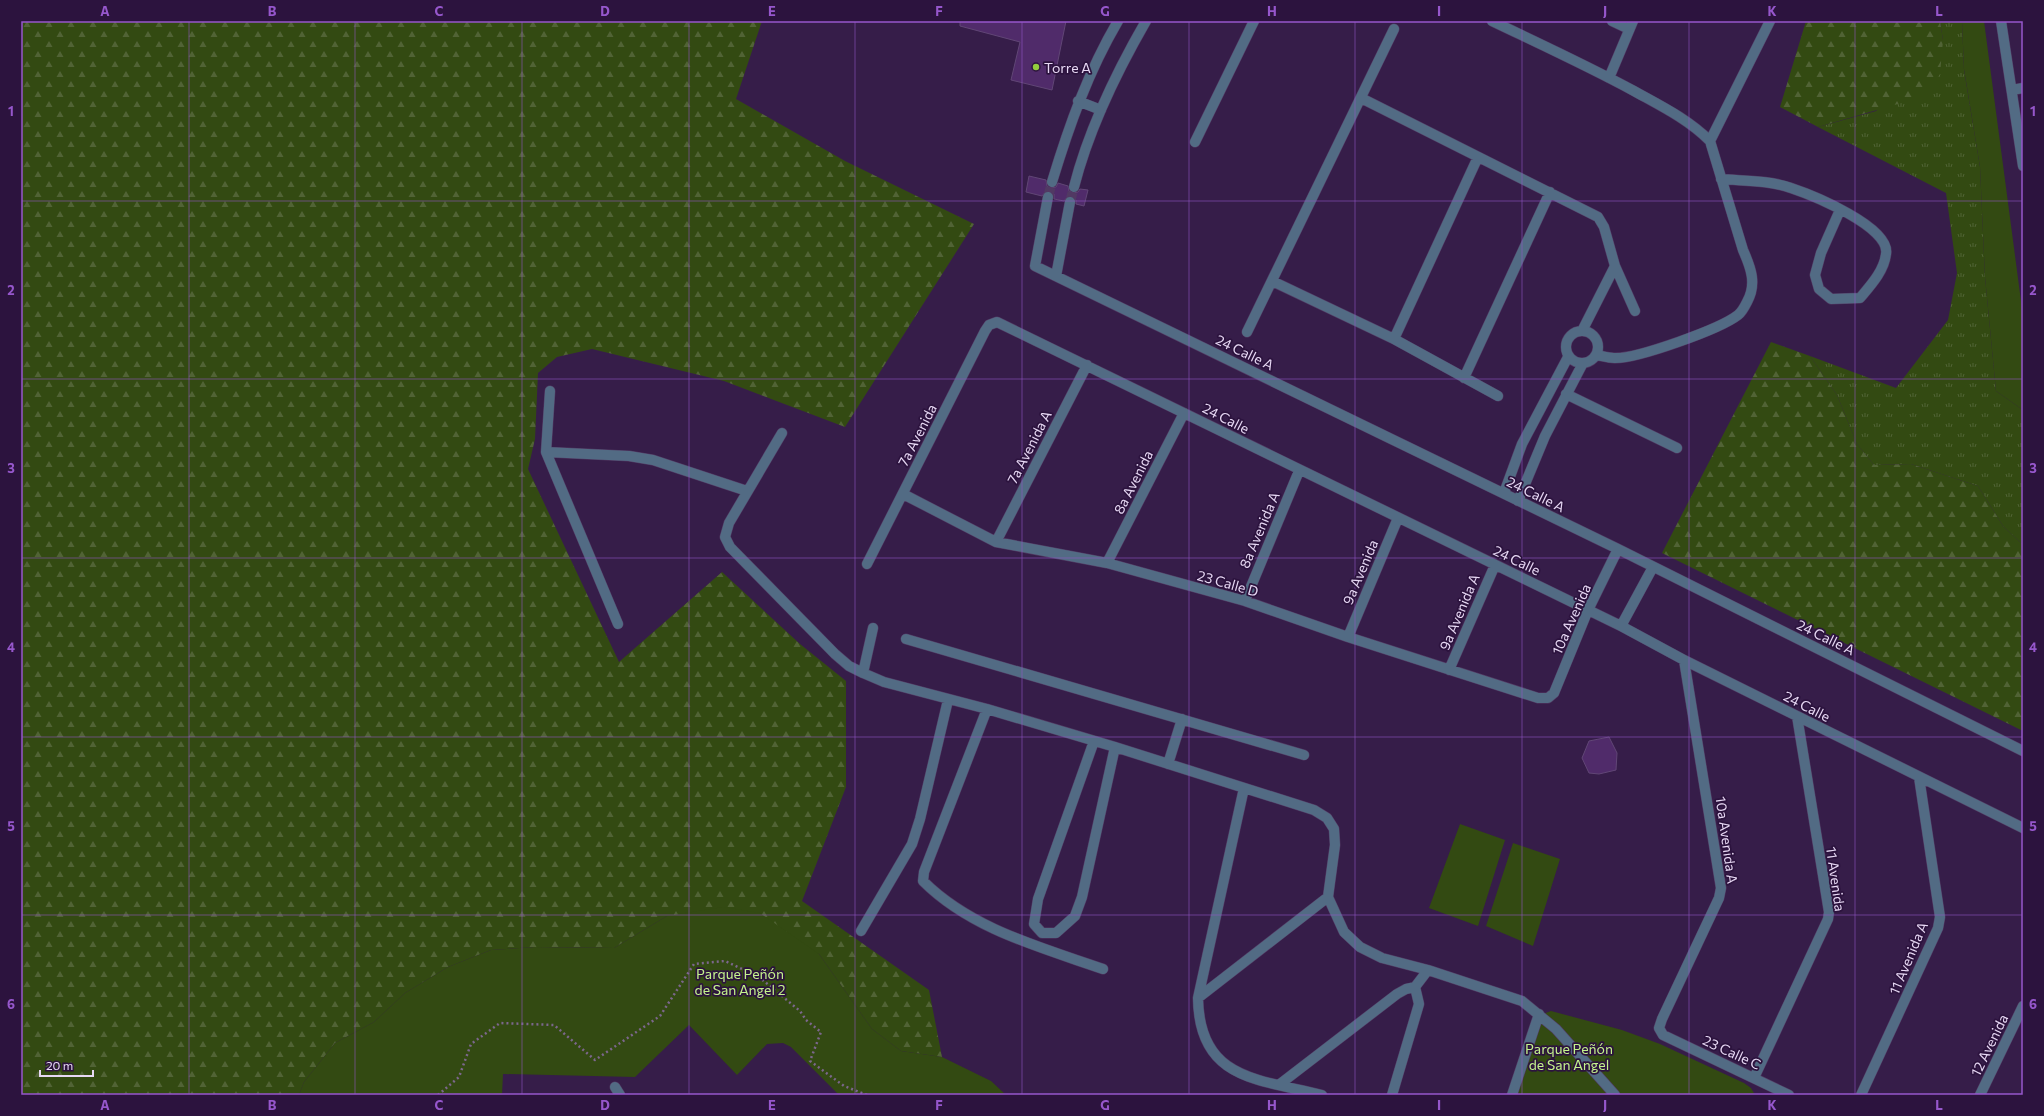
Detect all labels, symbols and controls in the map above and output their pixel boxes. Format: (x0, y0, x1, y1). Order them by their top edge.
text: A (100, 3, 110, 19)
text: B (268, 3, 277, 19)
text: C (435, 3, 444, 19)
text: D (600, 3, 610, 19)
text: E (768, 3, 776, 19)
text: F (935, 3, 943, 19)
text: G (1100, 3, 1110, 19)
text: H (1267, 3, 1277, 19)
text: I (1437, 3, 1441, 19)
text: J (1603, 3, 1607, 19)
text: K (1767, 3, 1777, 19)
text: L (1935, 3, 1943, 19)
place label: Torre A (1044, 59, 1091, 76)
marker: Torre A (1031, 62, 1041, 72)
text: 1 (8, 103, 14, 119)
text: 1 (2030, 103, 2036, 119)
text: 2 (7, 282, 15, 298)
text: 2 (2029, 282, 2037, 298)
street label: 24 Calle A (1213, 331, 1277, 373)
street label: 24 Calle (1200, 399, 1252, 437)
street label: 7a Avenida (894, 401, 940, 469)
street label: 7a Avenida A (1003, 407, 1055, 486)
street label: 8a Avenida (1110, 447, 1156, 517)
text: 3 (7, 460, 15, 476)
text: 3 (2029, 460, 2037, 476)
street label: 24 Calle A (1504, 473, 1568, 515)
street label: 8a Avenida A (1235, 489, 1283, 571)
street label: 9a Avenida (1339, 537, 1381, 607)
street label: 24 Calle (1491, 541, 1543, 579)
street label: 23 Calle D (1195, 566, 1261, 600)
street label: 9a Avenida A (1435, 571, 1483, 653)
street label: 10a Avenida (1548, 581, 1594, 657)
street label: 24 Calle A (1794, 616, 1858, 658)
text: 4 (7, 639, 15, 655)
text: 4 (2029, 639, 2037, 655)
street label: 24 Calle (1781, 687, 1833, 725)
street label: 10a Avenida A (1712, 795, 1742, 885)
text: 5 (7, 818, 15, 834)
text: 5 (2029, 818, 2037, 834)
street label: 11 Avenida (1823, 846, 1849, 912)
street label: 11 Avenida A (1885, 919, 1931, 997)
park label: Parque Peñón de San Angel 2 (695, 965, 786, 998)
text: 6 (7, 996, 15, 1012)
text: 6 (2029, 996, 2037, 1012)
street label: 12 Avenida (1967, 1011, 2011, 1079)
street label: 23 Calle C (1700, 1031, 1764, 1073)
park label: Parque Peñón de San Angel (1525, 1040, 1613, 1073)
scale bar (40, 1052, 93, 1078)
text: 20 m (46, 1058, 73, 1072)
text: A (100, 1097, 110, 1113)
text: B (268, 1097, 277, 1113)
text: C (435, 1097, 444, 1113)
text: D (600, 1097, 610, 1113)
text: E (768, 1097, 776, 1113)
text: F (935, 1097, 943, 1113)
text: G (1100, 1097, 1110, 1113)
text: H (1267, 1097, 1277, 1113)
text: I (1437, 1097, 1441, 1113)
text: J (1603, 1097, 1607, 1113)
text: K (1767, 1097, 1777, 1113)
text: L (1935, 1097, 1943, 1113)

